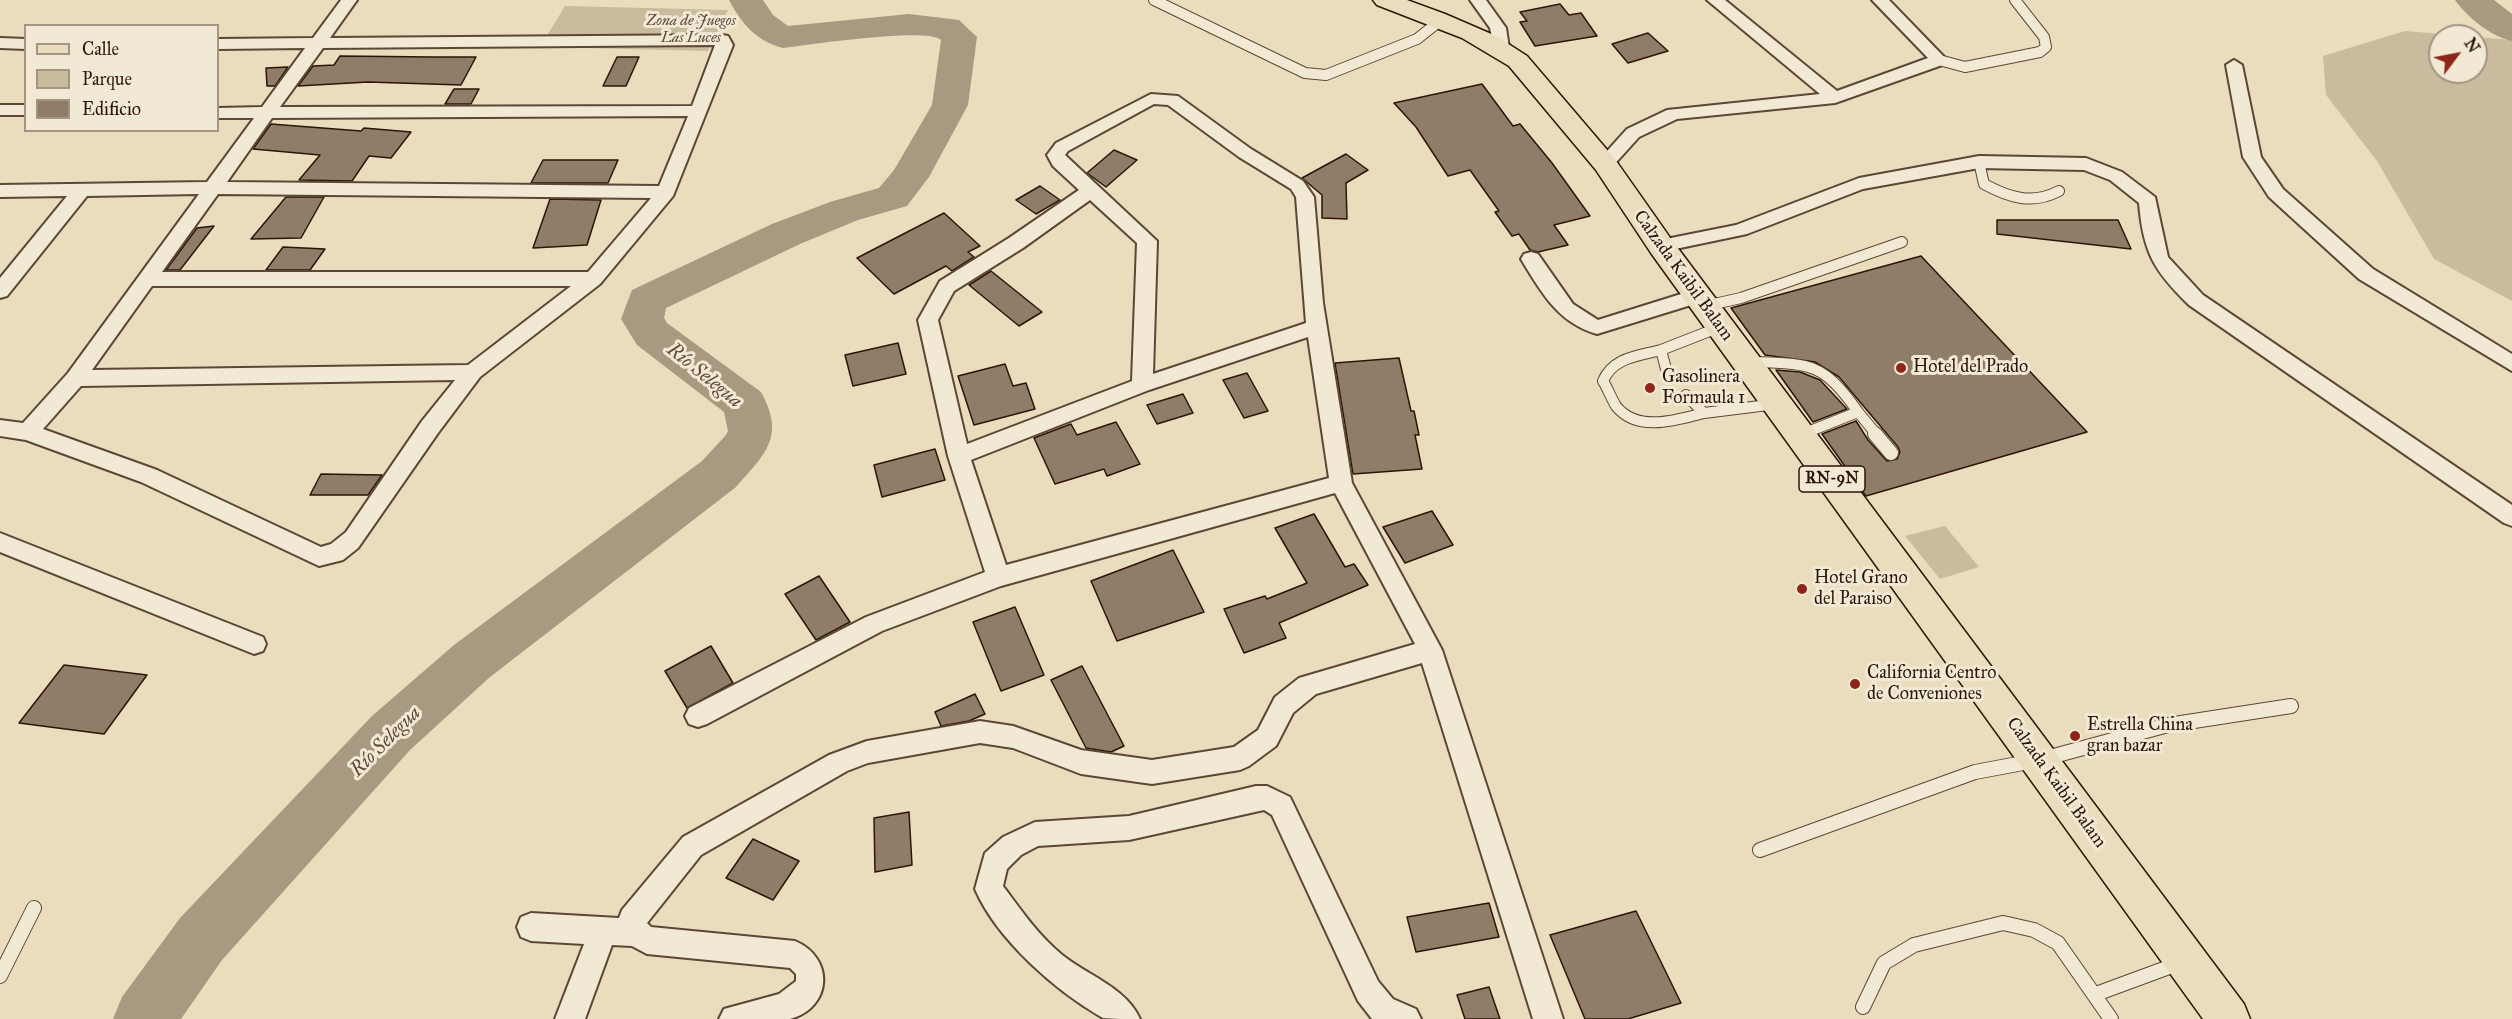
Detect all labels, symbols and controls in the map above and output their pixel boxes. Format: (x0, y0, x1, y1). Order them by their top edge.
park label: Zona de Juegos Las Luces (646, 12, 736, 47)
legend (24, 24, 219, 132)
north arrow (2428, 24, 2488, 84)
text: N (2460, 34, 2484, 56)
text: Calle (82, 38, 119, 60)
text: Parque (82, 68, 132, 90)
text: Edificio (82, 98, 141, 120)
street label: Calzada Kaibil Balam (1628, 207, 1738, 345)
water label: Río Selegua (661, 338, 747, 414)
place label: Hotel del Prado (1913, 357, 2028, 379)
marker: Hotel del Prado (1894, 361, 1908, 375)
place label: Gasolinera Formaula 1 (1662, 367, 1745, 410)
marker: Gasolinera Formaula 1 (1643, 381, 1657, 395)
road number: RN-9N (1799, 466, 1865, 492)
place label: Hotel Grano del Paraiso (1814, 568, 1908, 610)
marker: Hotel Grano del Paraiso (1795, 582, 1809, 596)
place label: California Centro de Conveniones (1867, 663, 1996, 706)
marker: California Centro de Conveniones (1848, 677, 1862, 691)
water label: Río Selegua (346, 702, 426, 782)
street label: Calzada Kaibil Balam (2001, 714, 2111, 852)
place label: Estrella China gran bazar (2087, 715, 2193, 758)
marker: Estrella China gran bazar (2068, 729, 2082, 743)

